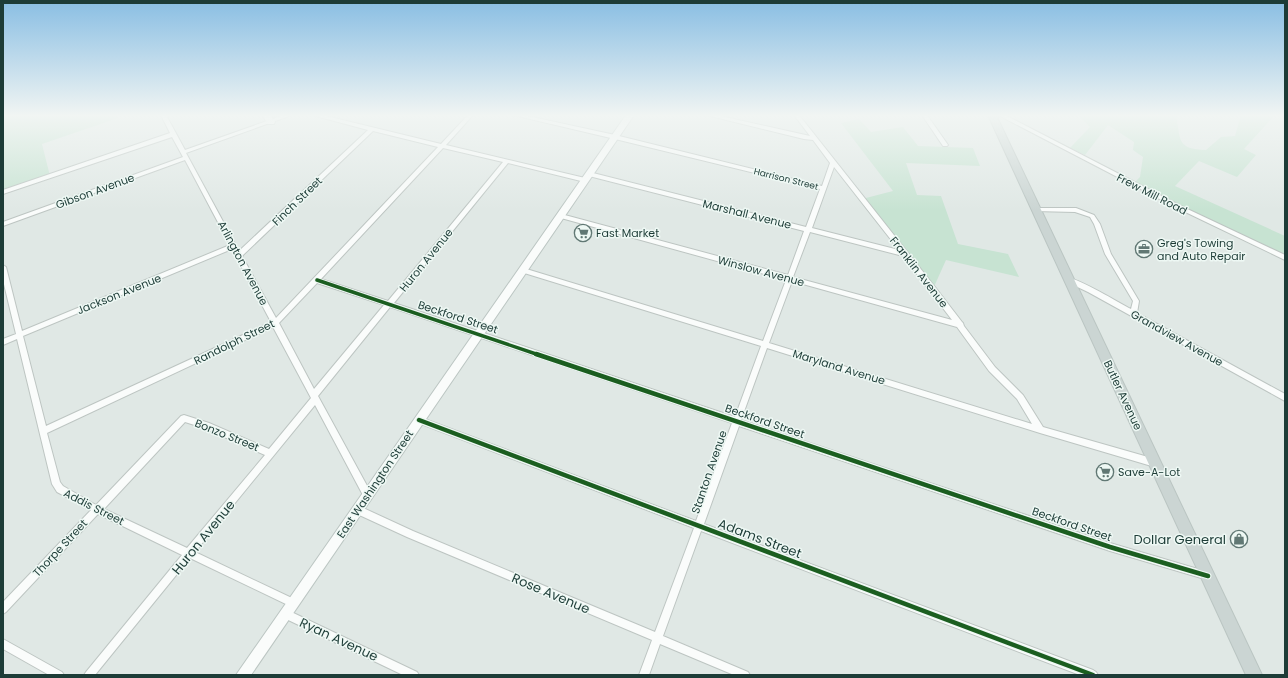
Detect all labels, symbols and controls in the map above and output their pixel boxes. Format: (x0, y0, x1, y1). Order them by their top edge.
street label: Harrison Street (752, 165, 820, 193)
street label: Gibson Avenue (53, 169, 137, 213)
street label: Frew Mill Road (1114, 169, 1190, 219)
street label: Finch Street (268, 173, 326, 229)
street label: Marshall Avenue (701, 195, 793, 233)
street label: Arlington Avenue (214, 218, 272, 308)
supermarket icon: Fast Market (573, 223, 593, 243)
street label: Huron Avenue (396, 225, 457, 295)
place label: Fast Market (596, 225, 659, 241)
street label: Franklin Avenue (886, 233, 952, 311)
place label: Greg's Towing and Auto Repair (1157, 235, 1245, 264)
office icon: Greg's Towing and Auto Repair (1134, 239, 1154, 259)
street label: Winslow Avenue (716, 252, 806, 290)
street label: Jackson Avenue (74, 270, 164, 318)
street label: Beckford Street (416, 297, 500, 337)
street label: Grandview Avenue (1128, 306, 1226, 370)
street label: Randolph Street (191, 316, 277, 368)
street label: Maryland Avenue (791, 345, 887, 389)
street label: Butler Avenue (1100, 357, 1146, 433)
street label: Beckford Street (723, 400, 807, 442)
street label: Bonzo Street (192, 415, 262, 455)
street label: East Washington Street (333, 427, 417, 541)
street label: Stanton Avenue (687, 428, 731, 516)
supermarket icon: Save-A-Lot (1095, 462, 1115, 482)
place label: Save-A-Lot (1118, 464, 1180, 480)
street label: Addis Street (61, 485, 127, 529)
street label: Huron Avenue (167, 496, 239, 579)
street label: Beckford Street (1030, 503, 1114, 545)
street label: Adams Street (715, 514, 805, 563)
street label: Thorpe Street (29, 516, 91, 580)
shop icon: Dollar General (1229, 529, 1249, 549)
place label: Dollar General (1134, 530, 1226, 549)
street label: Rose Avenue (509, 568, 593, 618)
street label: Ryan Avenue (296, 613, 381, 666)

